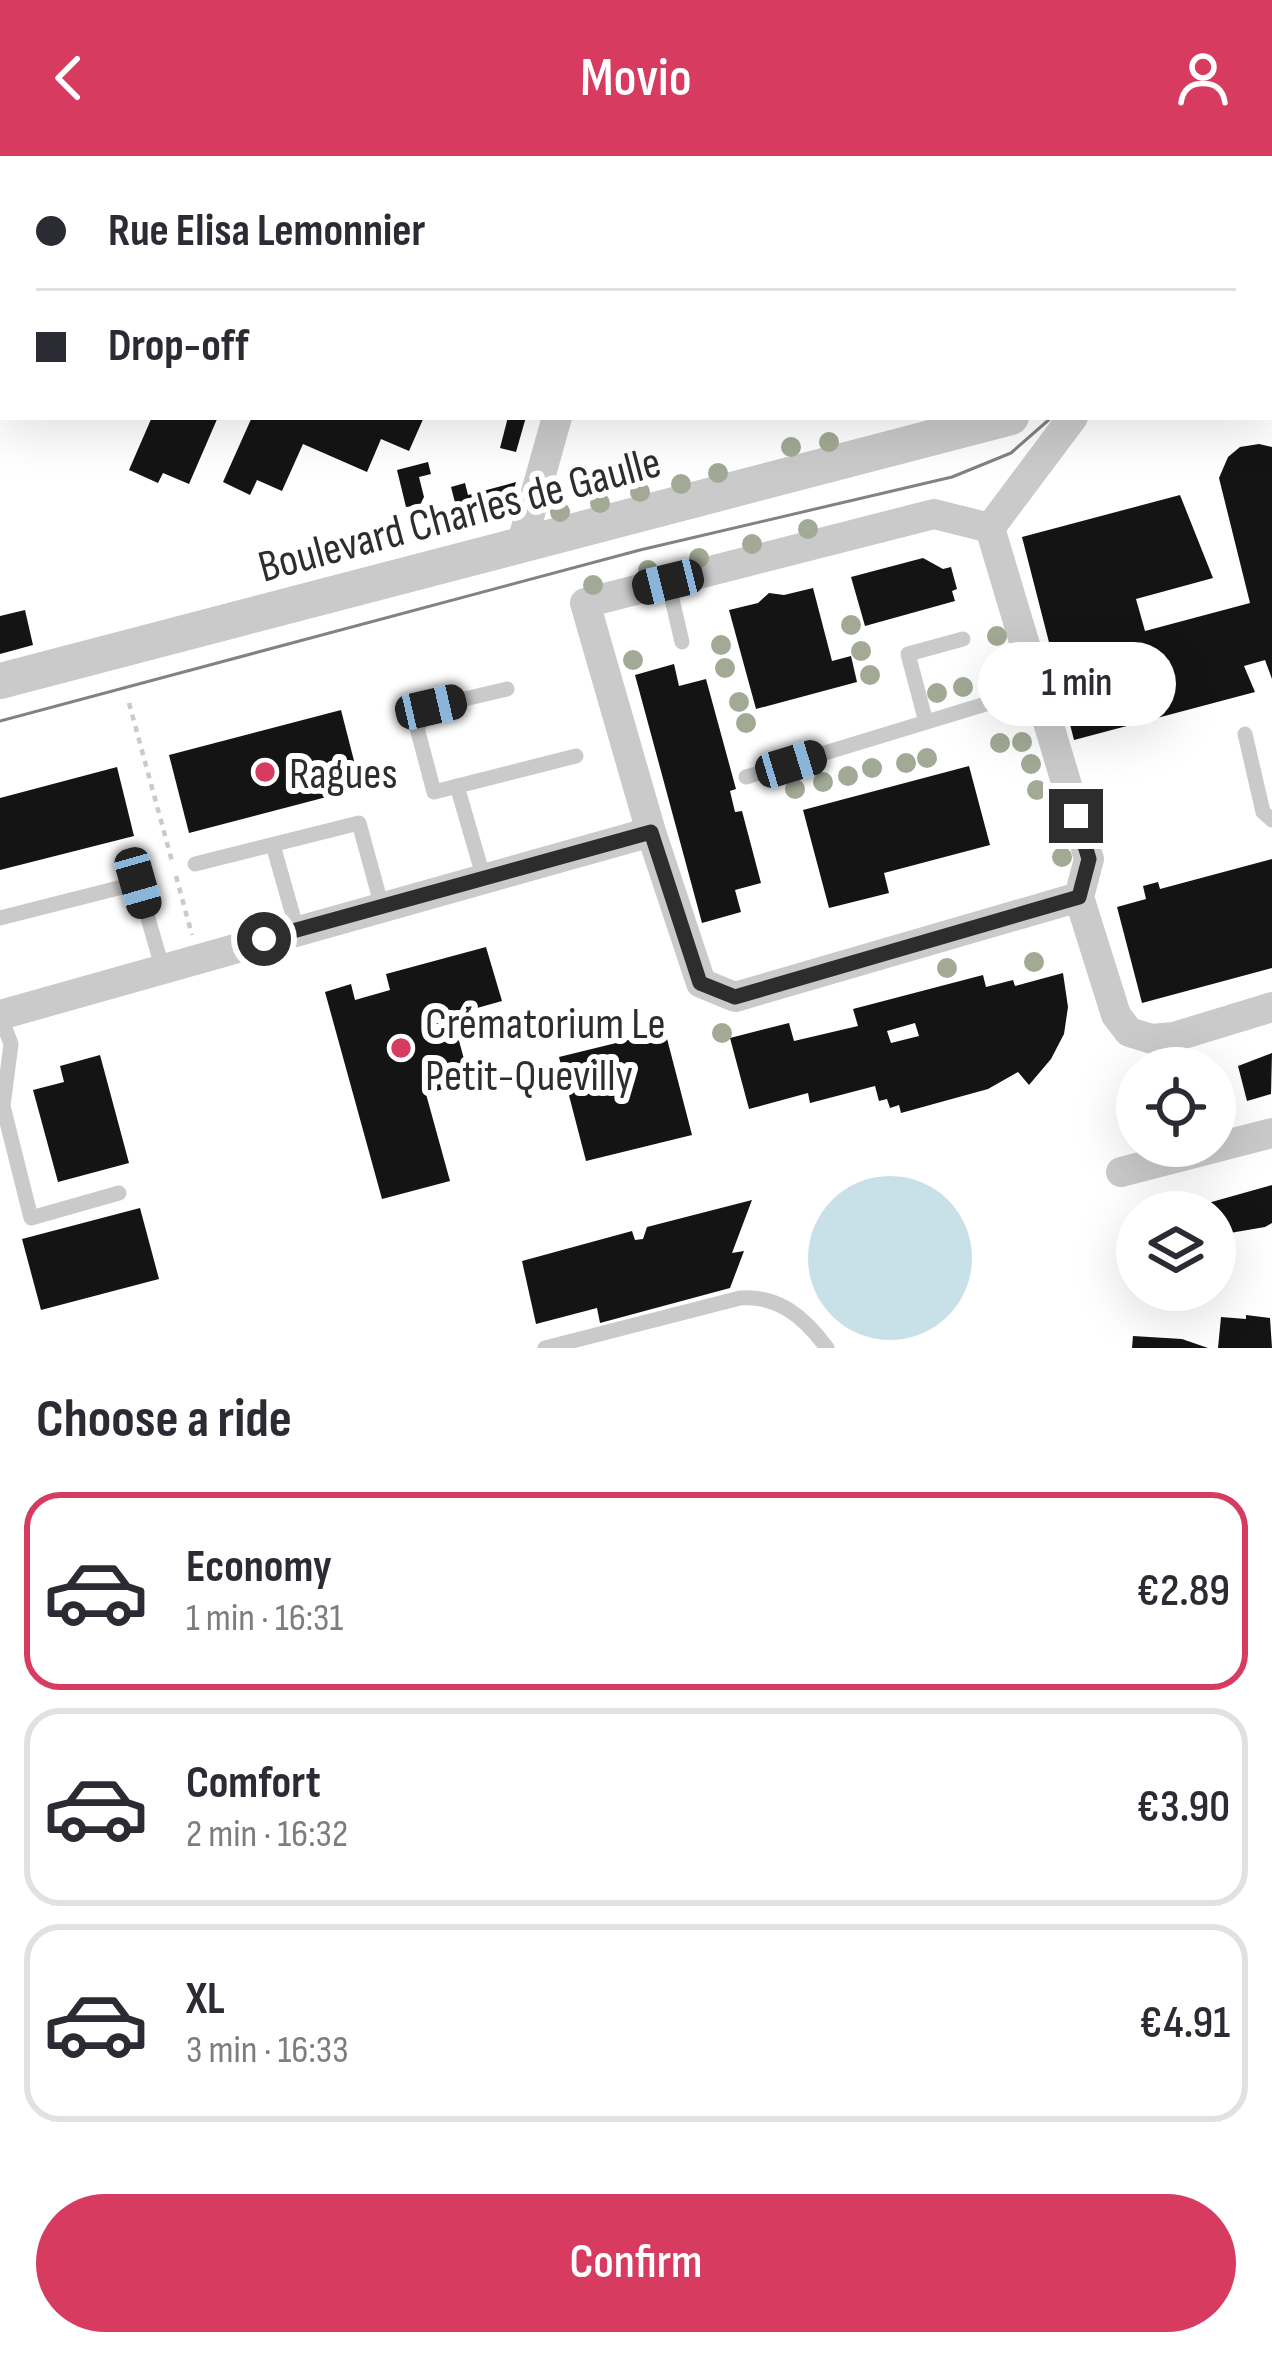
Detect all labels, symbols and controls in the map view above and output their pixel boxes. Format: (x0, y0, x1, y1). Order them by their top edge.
icon: back (36, 45, 102, 111)
icon: person (1170, 45, 1236, 111)
text: Movio (580, 46, 692, 111)
text: Rue Elisa Lemonnier (108, 204, 425, 259)
text: Drop-off (108, 319, 249, 374)
street label: Boulevard Charles de Gaulle (253, 435, 667, 596)
car (629, 556, 707, 608)
callout: 1 min (977, 642, 1175, 726)
text: 1 min (1042, 660, 1112, 707)
car (392, 681, 470, 733)
car (751, 736, 831, 792)
place label: Ragues (289, 747, 398, 802)
marker: Ragues (252, 759, 278, 785)
route end (1049, 789, 1103, 843)
car (111, 843, 165, 923)
route start (237, 912, 291, 966)
place label: Crématorium Le Petit-Quevilly (425, 997, 666, 1104)
marker: Crématorium Le Petit-Quevilly (388, 1035, 414, 1061)
map controls (1116, 1047, 1236, 1311)
button: locate (1116, 1047, 1236, 1167)
button: layers (1116, 1191, 1236, 1311)
text: Choose a ride (36, 1387, 292, 1452)
icon: car (42, 1537, 150, 1645)
text: Economy (186, 1540, 332, 1595)
text: €2.89 (1137, 1564, 1230, 1619)
text: 1 min · 16:31 (186, 1595, 343, 1642)
icon: car (42, 1753, 150, 1861)
text: Comfort (186, 1756, 321, 1811)
text: €3.90 (1136, 1780, 1230, 1835)
text: 2 min · 16:32 (186, 1811, 348, 1858)
icon: car (42, 1969, 150, 2077)
text: XL (186, 1972, 225, 2027)
text: €4.91 (1139, 1996, 1230, 2051)
text: 3 min · 16:33 (186, 2027, 349, 2074)
button: Confirm (36, 2194, 1236, 2332)

